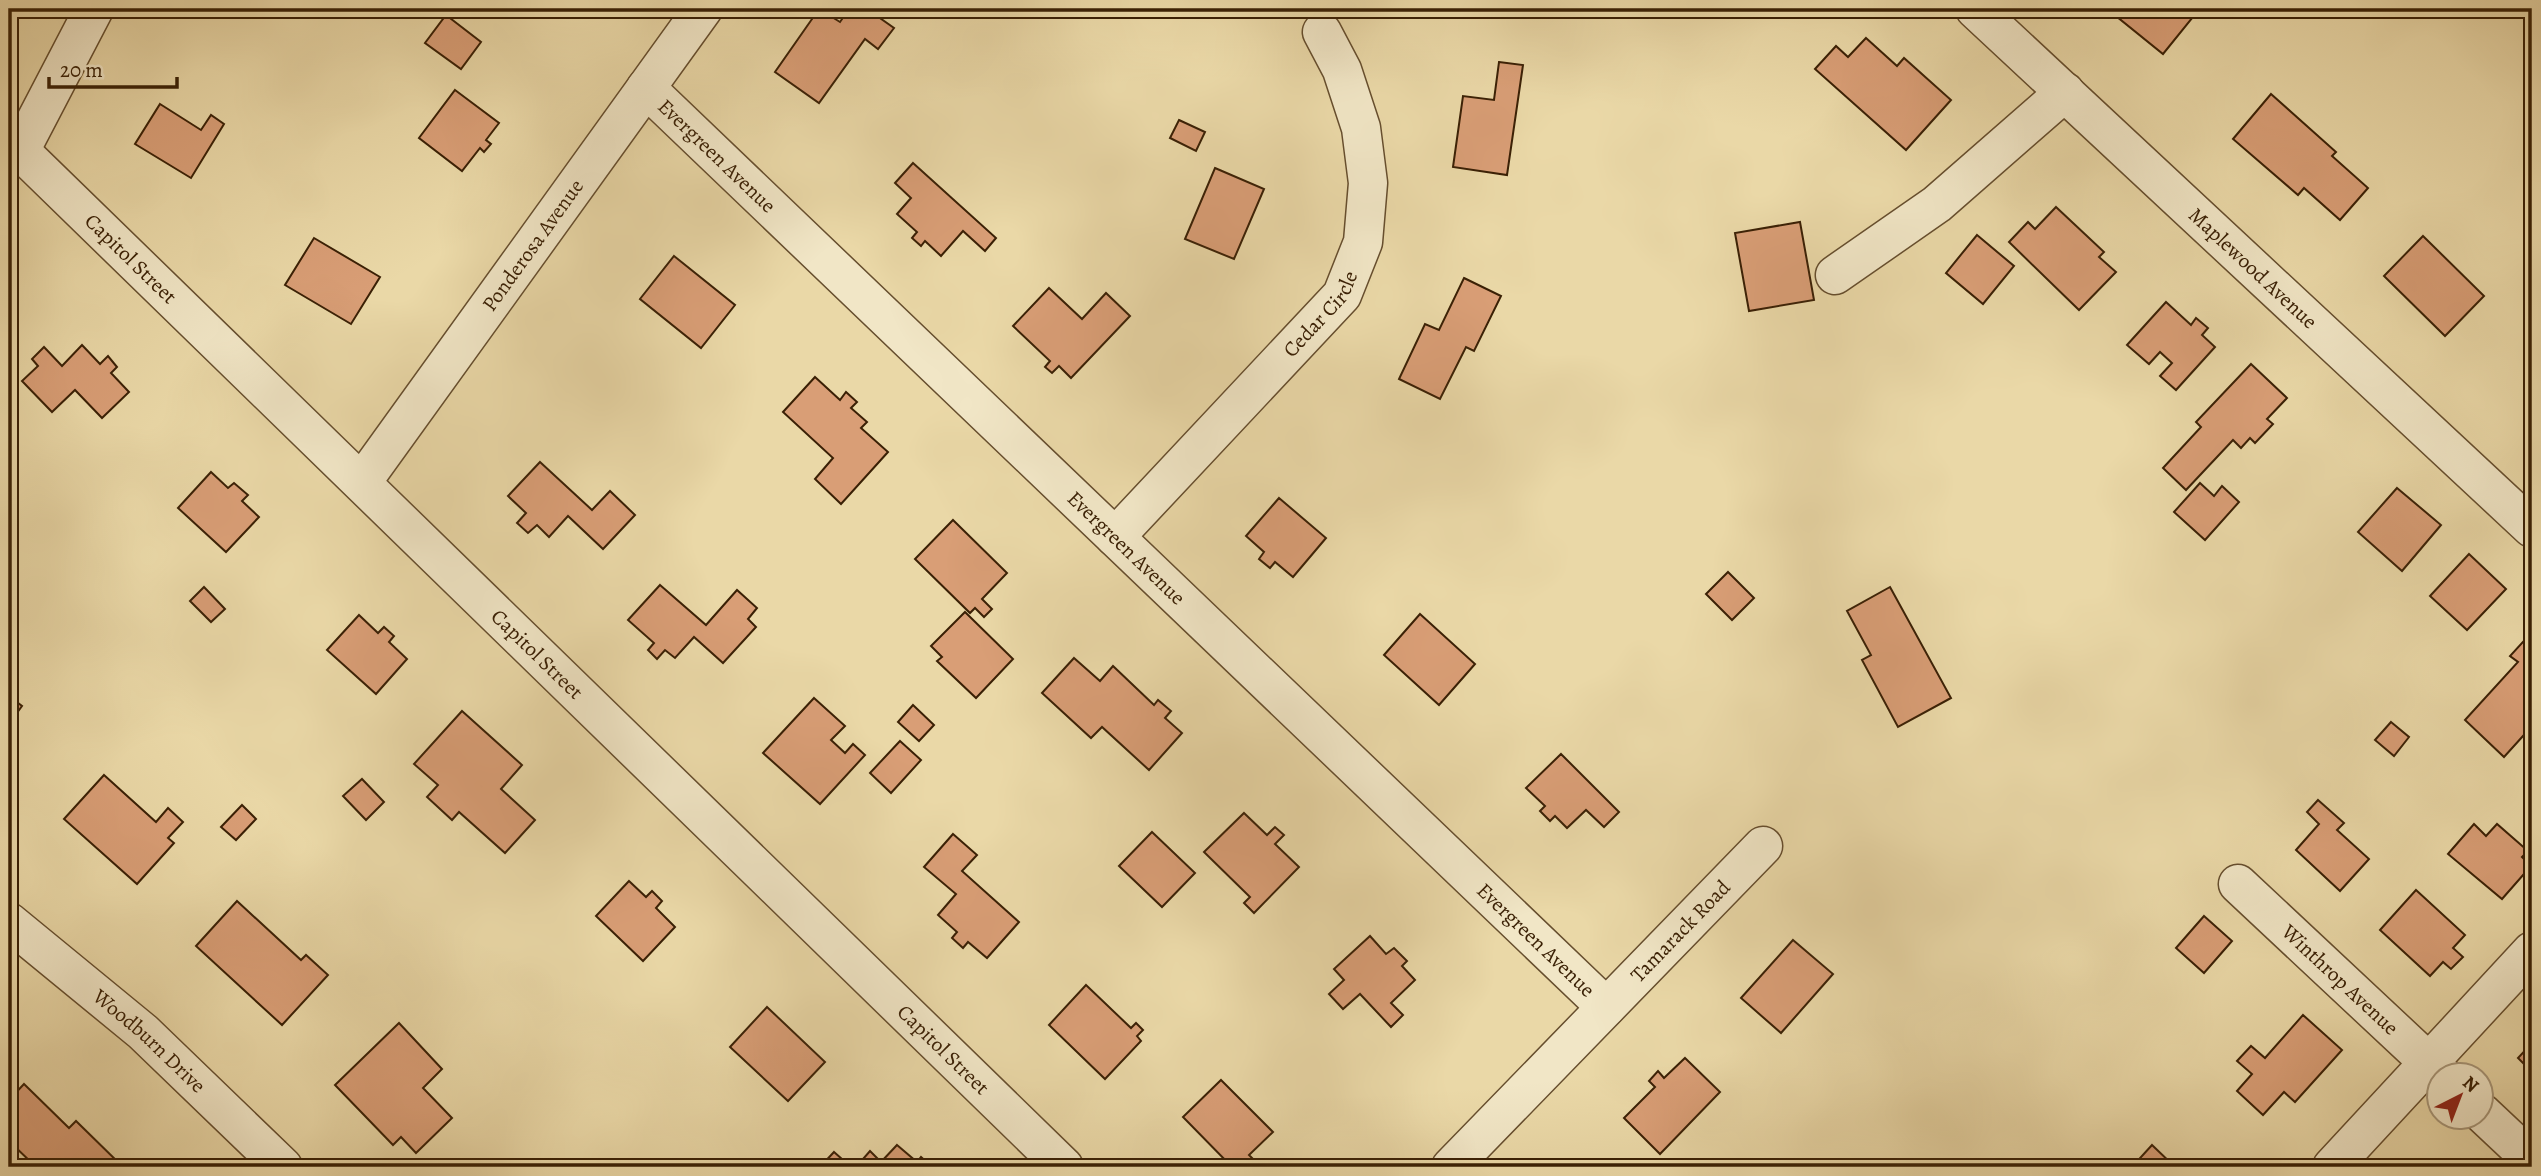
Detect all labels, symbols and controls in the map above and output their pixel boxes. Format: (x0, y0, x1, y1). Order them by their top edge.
scale bar (49, 46, 177, 90)
text: 20 m (60, 56, 103, 84)
street label: Evergreen Avenue (652, 92, 782, 219)
street label: Ponderosa Avenue (476, 173, 590, 317)
street label: Maplewood Avenue (2183, 201, 2323, 335)
street label: Capitol Street (79, 207, 183, 310)
street label: Cedar Circle (1277, 267, 1364, 363)
street label: Evergreen Avenue (1061, 485, 1192, 611)
street label: Capitol Street (485, 603, 589, 705)
street label: Tamarack Road (1624, 873, 1737, 988)
street label: Evergreen Avenue (1471, 877, 1601, 1003)
street label: Winthrop Avenue (2275, 917, 2405, 1041)
street label: Woodburn Drive (86, 982, 212, 1099)
street label: Capitol Street (891, 998, 996, 1101)
north arrow (2426, 1060, 2496, 1130)
text: N (2457, 1070, 2485, 1099)

